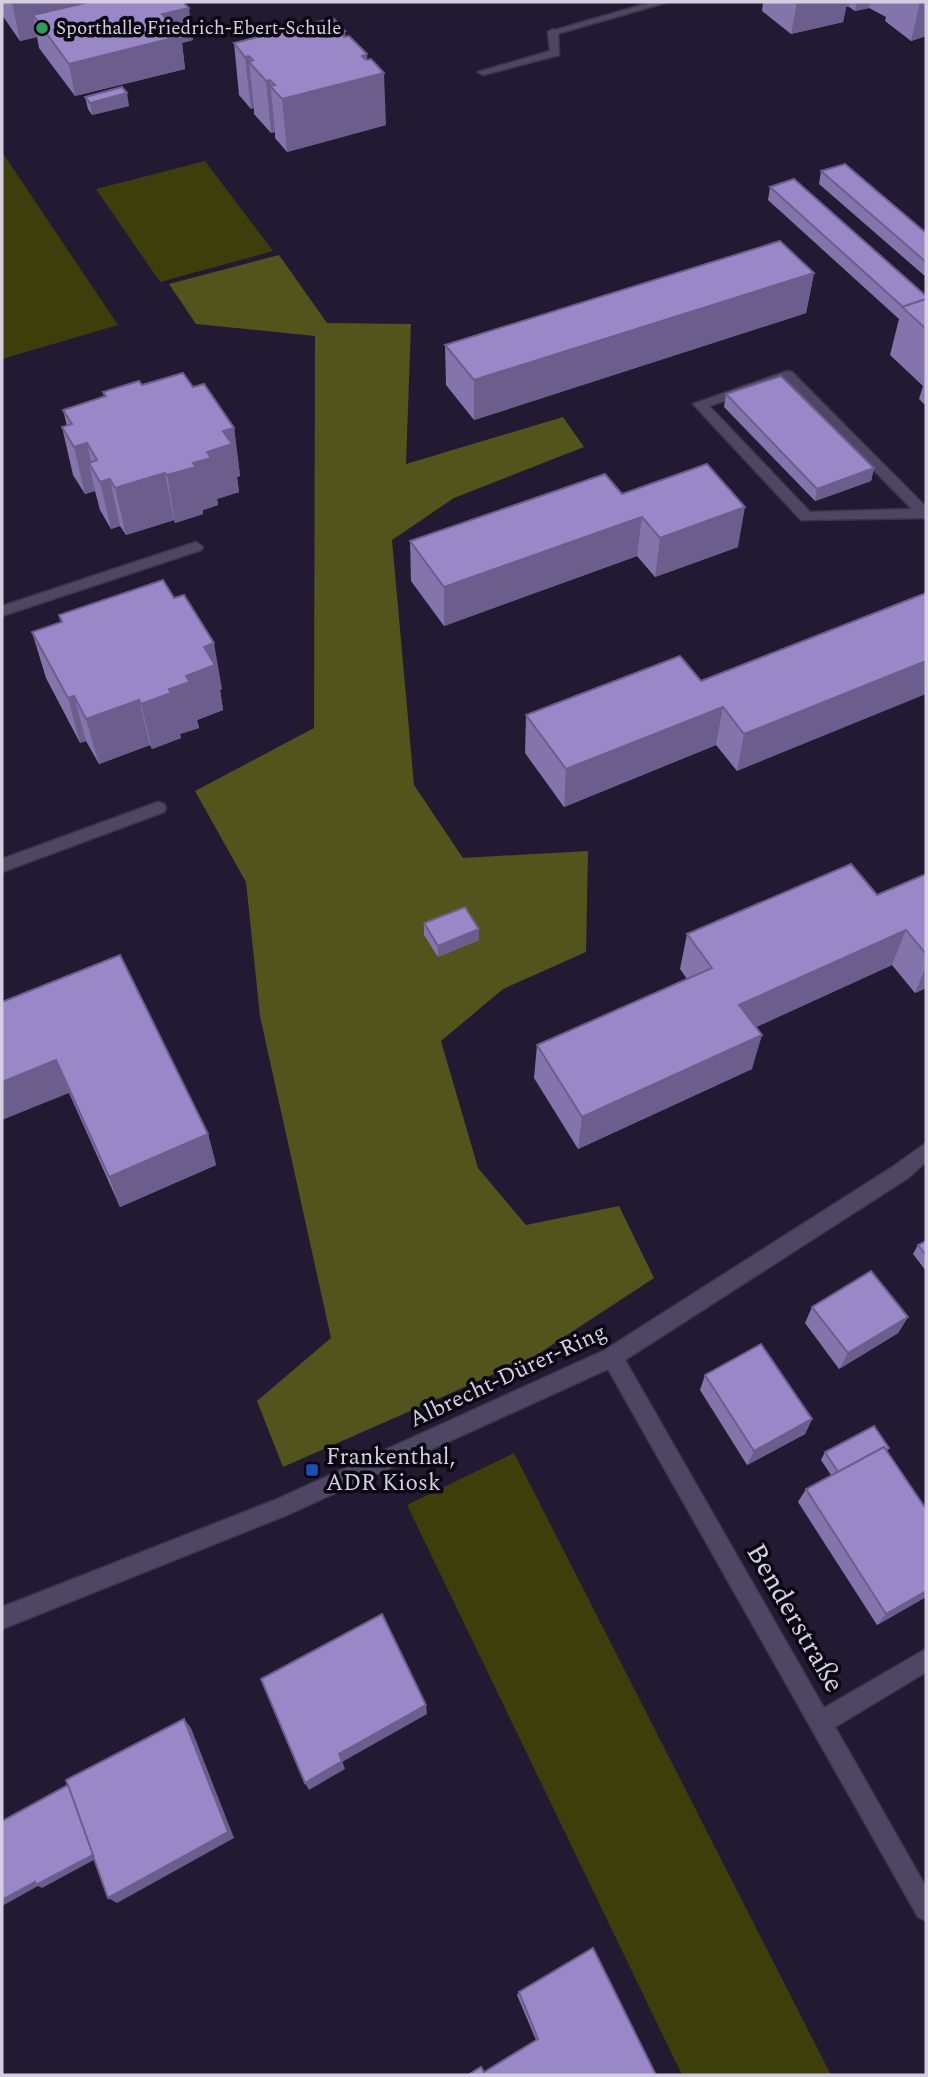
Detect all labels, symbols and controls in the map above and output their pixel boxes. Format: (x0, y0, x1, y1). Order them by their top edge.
place label: Sporthalle Friedrich-Ebert-Schule (56, 14, 341, 43)
marker: Sporthalle Friedrich-Ebert-Schule (34, 20, 50, 36)
street label: Albrecht-Dürer-Ring (403, 1315, 613, 1437)
place label: Frankenthal, ADR Kiosk (326, 1440, 455, 1501)
marker: Frankenthal, ADR Kiosk (304, 1462, 320, 1478)
street label: Benderstraße (735, 1535, 855, 1701)

